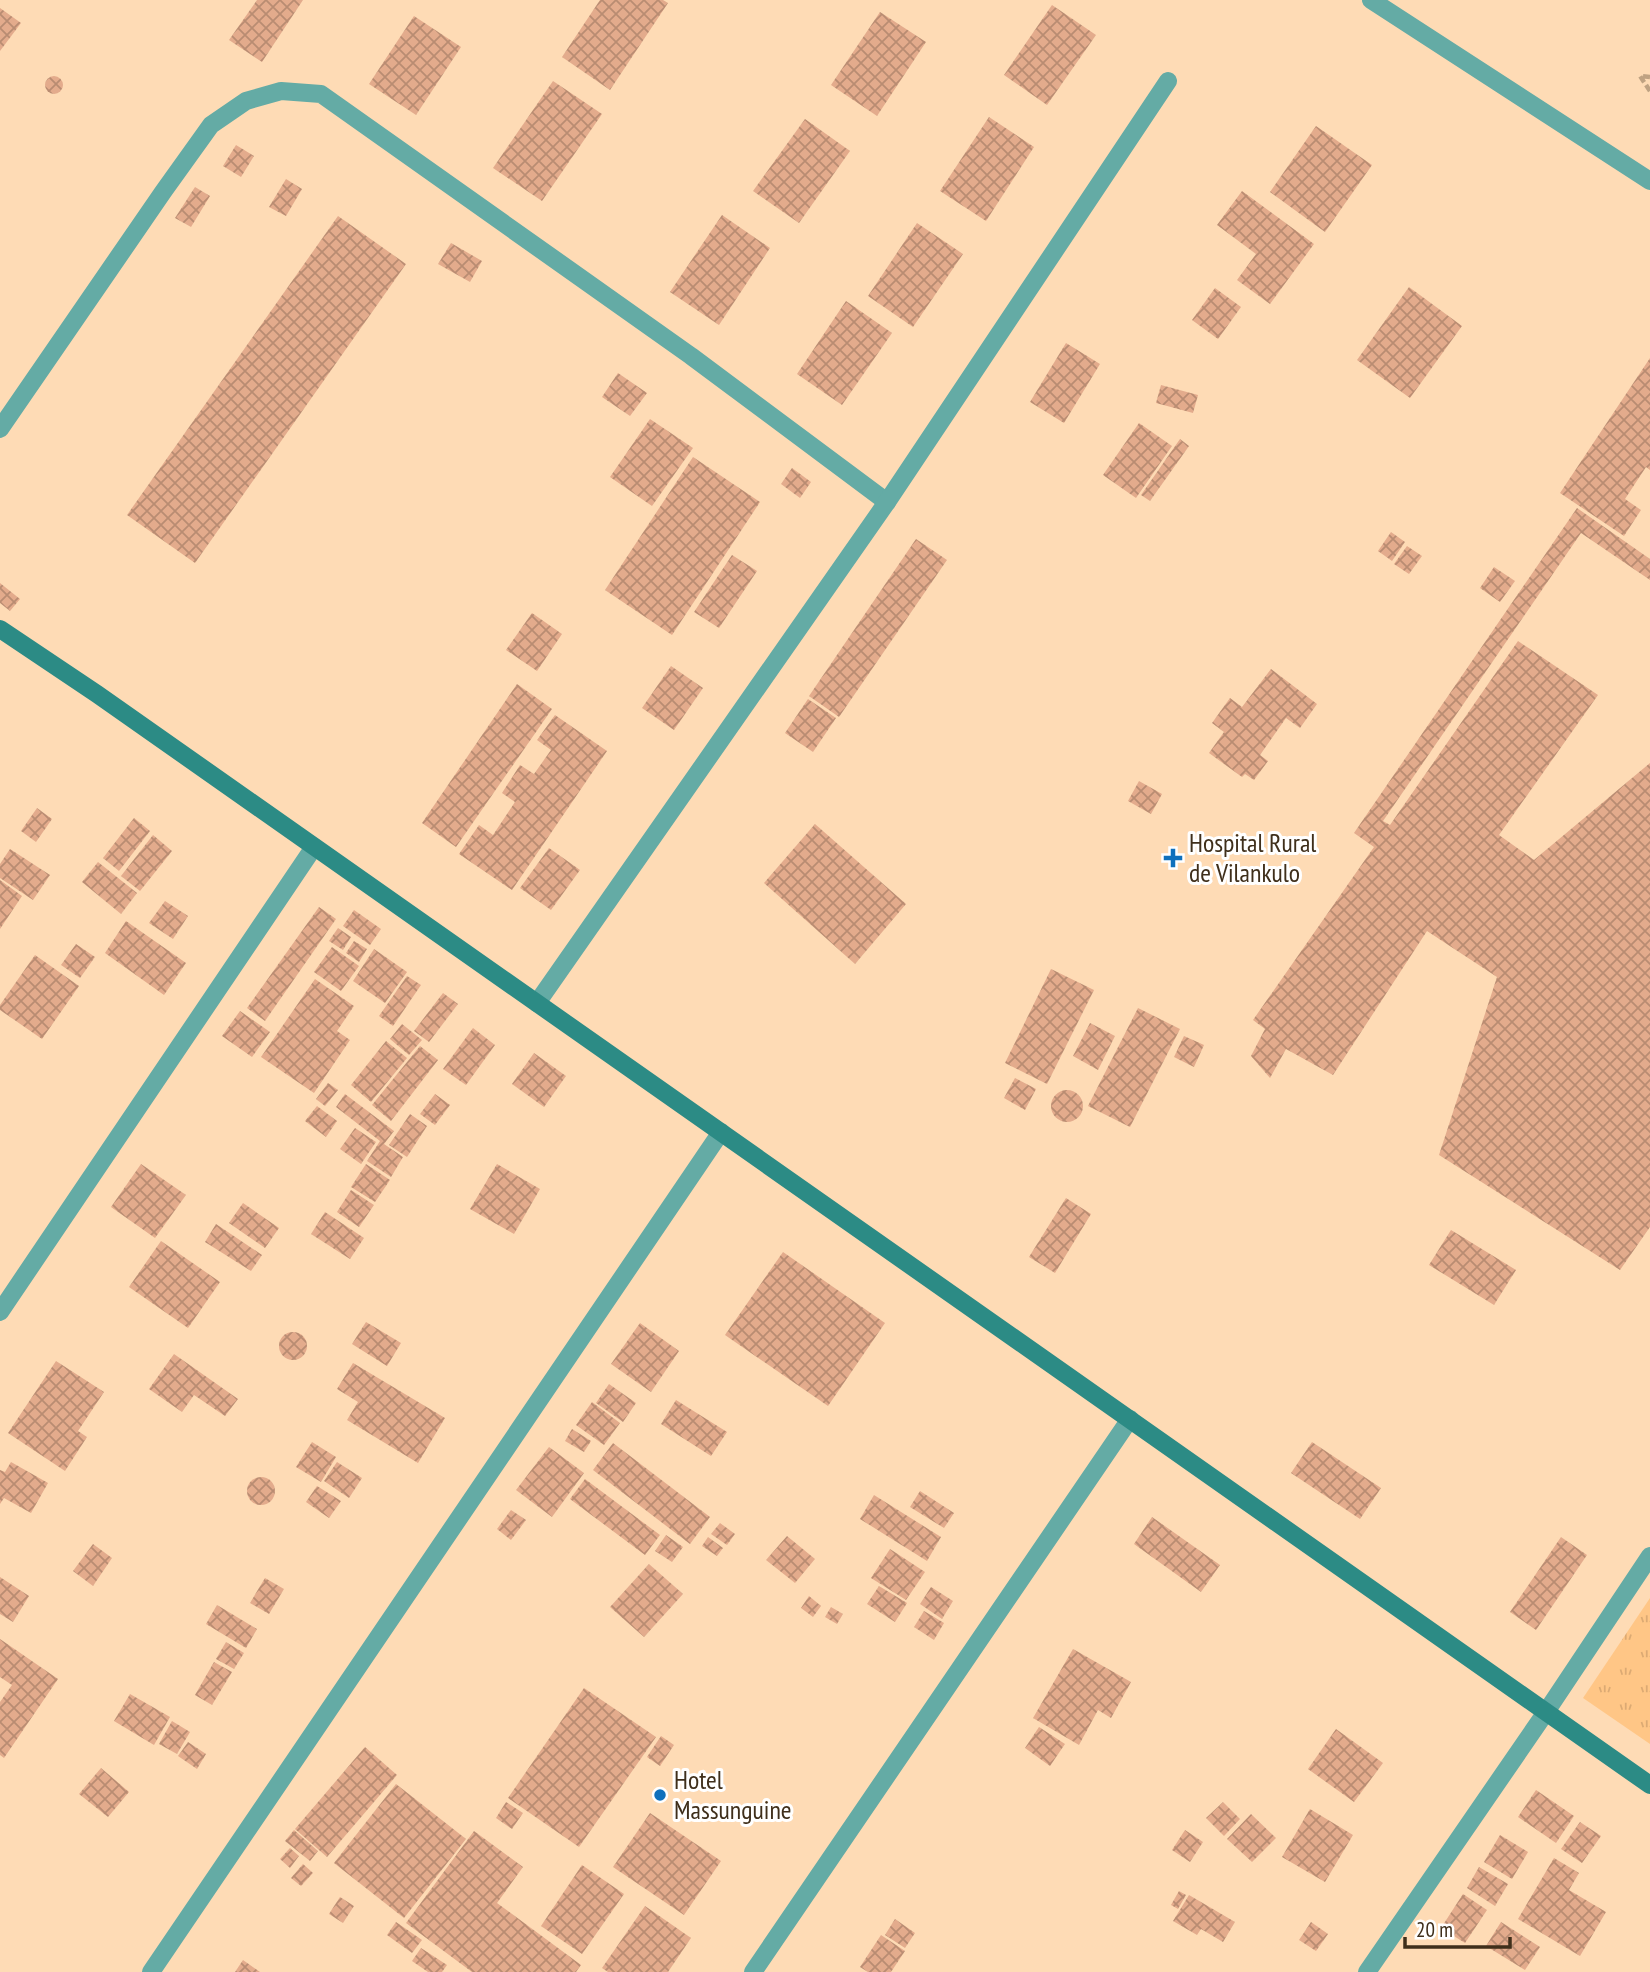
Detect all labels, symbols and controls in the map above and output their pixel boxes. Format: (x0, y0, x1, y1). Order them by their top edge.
place label: Hospital Rural de Vilankulo (1189, 826, 1316, 889)
marker: Hospital Rural de Vilankulo (1163, 848, 1183, 868)
place label: Hotel Massunguine (674, 1763, 792, 1826)
marker: Hotel Massunguine (652, 1787, 668, 1803)
scale bar (1405, 1906, 1510, 1950)
text: 20 m (1416, 1916, 1453, 1943)

